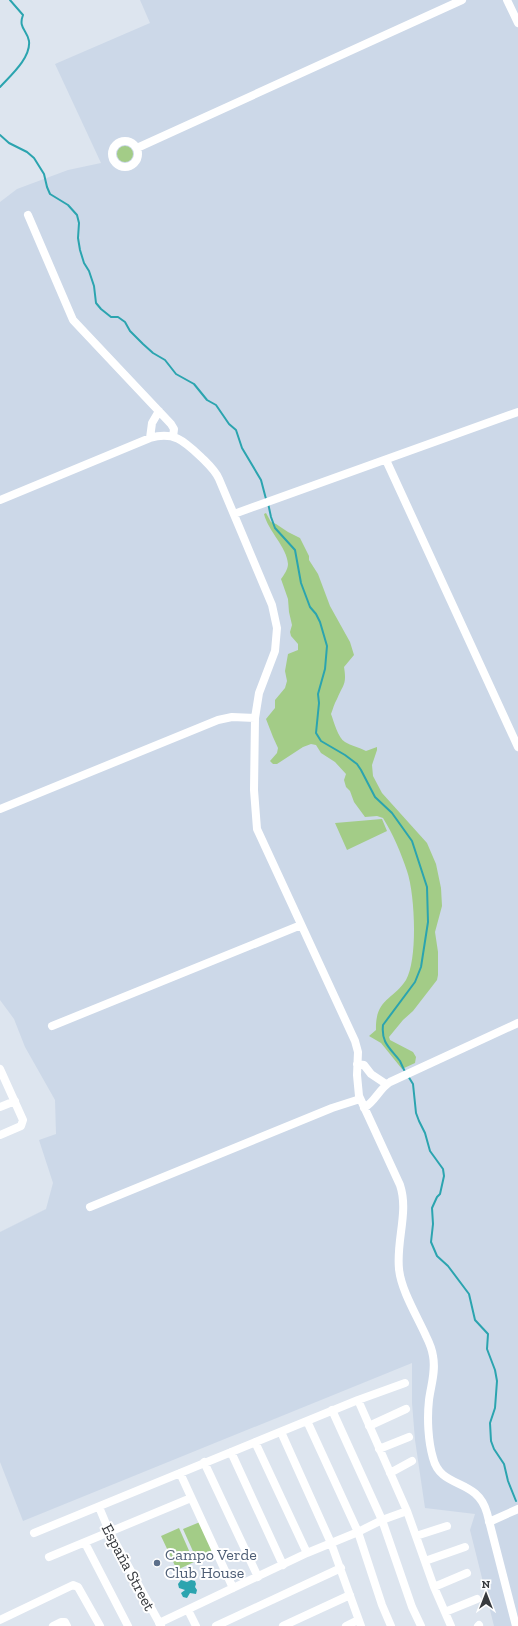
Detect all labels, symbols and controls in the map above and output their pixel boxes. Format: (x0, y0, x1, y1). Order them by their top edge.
street label: España Street (98, 1521, 159, 1614)
place label: Campo Verde Club House (165, 1545, 257, 1582)
marker: Campo Verde Club House (152, 1558, 162, 1568)
north arrow (466, 1574, 506, 1614)
text: N (482, 1578, 491, 1591)

